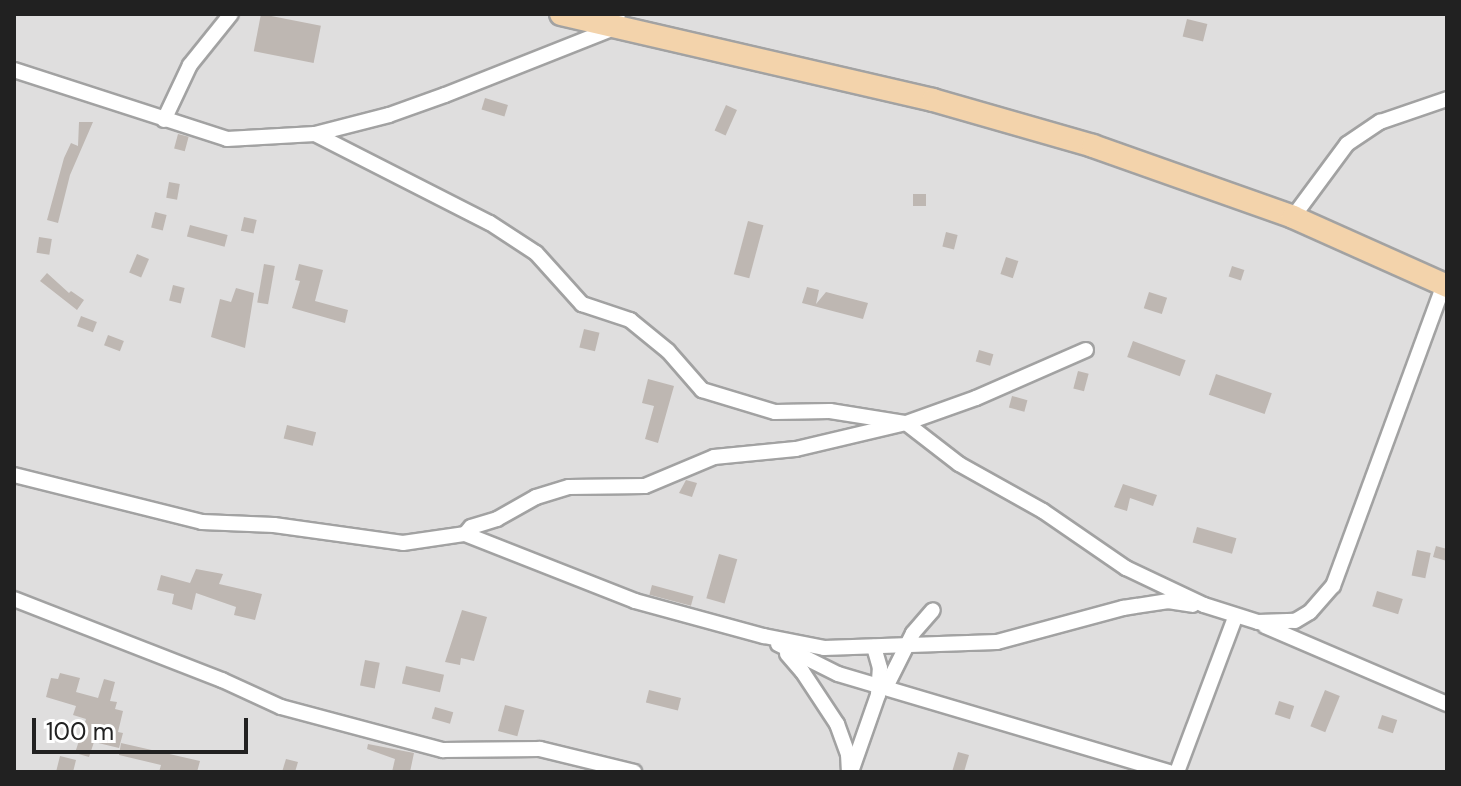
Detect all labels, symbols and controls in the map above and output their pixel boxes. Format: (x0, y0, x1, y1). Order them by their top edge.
scale bar (36, 702, 252, 752)
text: 100 m (46, 716, 114, 747)

